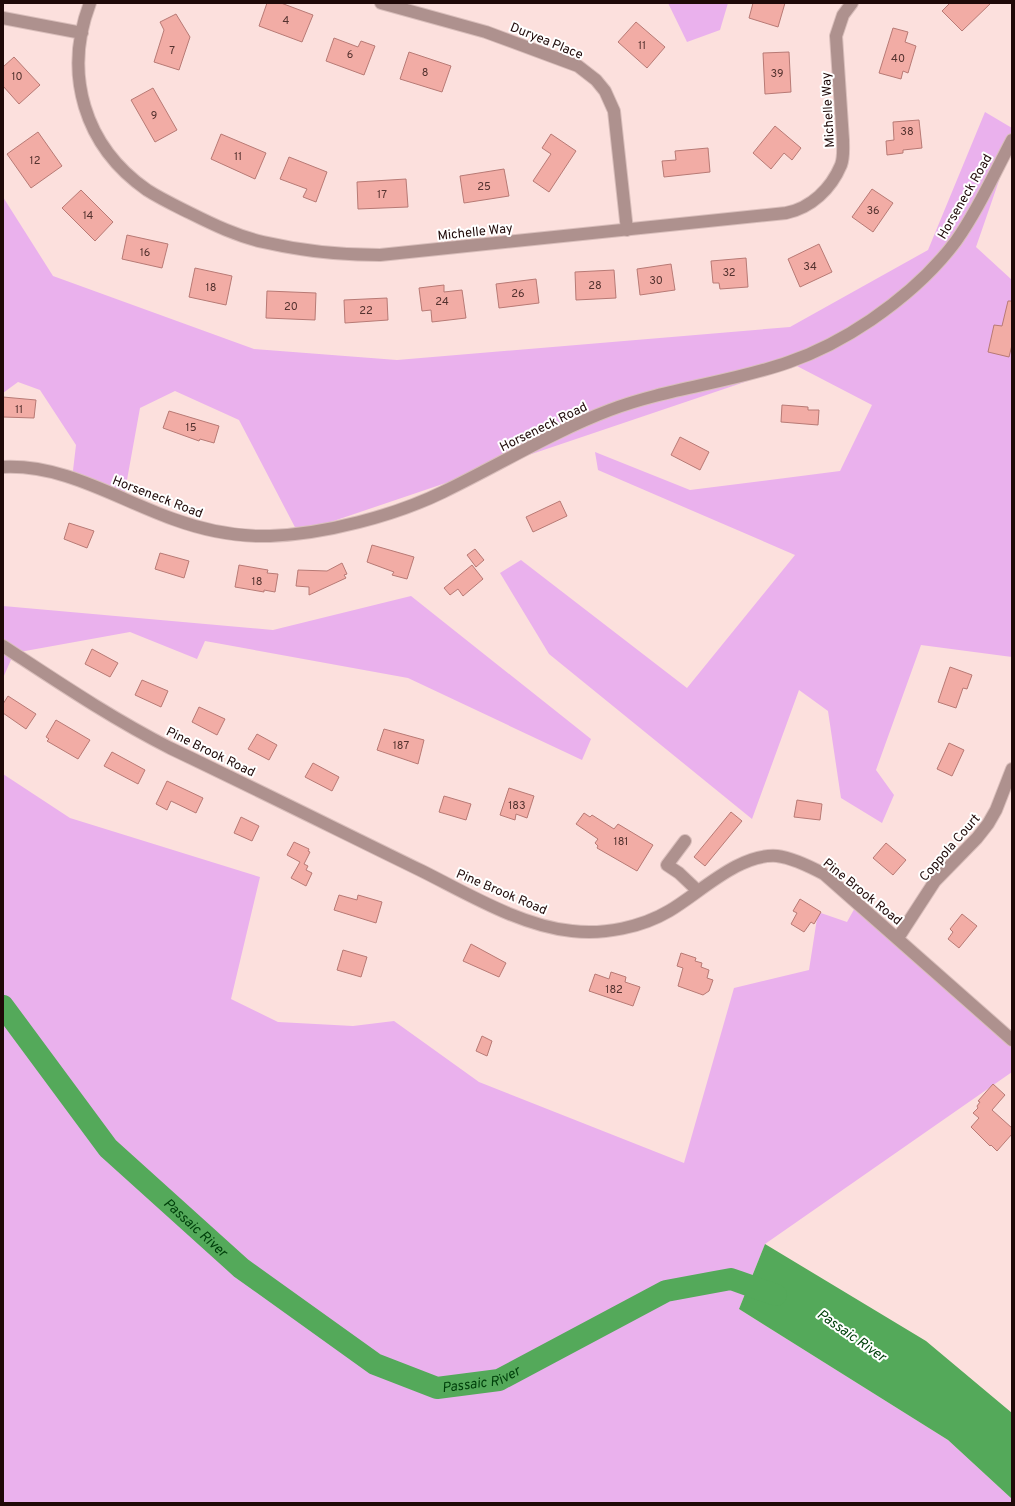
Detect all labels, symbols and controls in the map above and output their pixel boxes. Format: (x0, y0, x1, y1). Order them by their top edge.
house number: 4 (283, 14, 290, 28)
street label: Duryea Place (507, 20, 585, 64)
house number: 11 (638, 39, 646, 53)
house number: 7 (169, 44, 175, 58)
house number: 6 (347, 48, 353, 62)
house number: 40 (891, 52, 905, 66)
house number: 8 (422, 66, 428, 80)
house number: 39 (771, 67, 783, 81)
house number: 10 (11, 70, 23, 84)
street label: Michelle Way (819, 72, 839, 148)
house number: 9 (151, 109, 157, 123)
house number: 38 (900, 125, 914, 139)
house number: 11 (234, 150, 242, 164)
street label: Horseneck Road (935, 152, 997, 242)
house number: 12 (30, 154, 40, 168)
house number: 25 (477, 180, 491, 194)
house number: 17 (377, 188, 387, 202)
house number: 36 (866, 204, 880, 218)
house number: 14 (83, 209, 94, 223)
street label: Michelle Way (437, 221, 514, 245)
house number: 16 (140, 246, 150, 260)
house number: 34 (803, 260, 817, 274)
house number: 32 (722, 266, 736, 280)
house number: 30 (649, 274, 663, 288)
house number: 28 (588, 279, 602, 293)
house number: 18 (206, 281, 216, 295)
house number: 26 (511, 287, 525, 301)
house number: 24 (435, 295, 449, 309)
house number: 20 (284, 300, 298, 314)
house number: 22 (359, 304, 373, 318)
street label: Horseneck Road (497, 400, 590, 456)
house number: 11 (15, 403, 23, 417)
house number: 15 (186, 421, 197, 435)
street label: Horseneck Road (110, 473, 205, 522)
house number: 18 (252, 575, 262, 589)
street label: Pine Brook Road (163, 724, 257, 781)
house number: 187 (393, 739, 409, 753)
house number: 183 (508, 799, 526, 813)
street label: Coppola Court (917, 811, 984, 885)
house number: 181 (614, 835, 628, 849)
street label: Pine Brook Road (819, 856, 905, 929)
street label: Pine Brook Road (453, 867, 549, 919)
house number: 182 (605, 983, 623, 997)
water label: Passaic River (159, 1195, 232, 1263)
water label: Passaic River (813, 1306, 890, 1367)
water label: Passaic River (441, 1362, 525, 1397)

